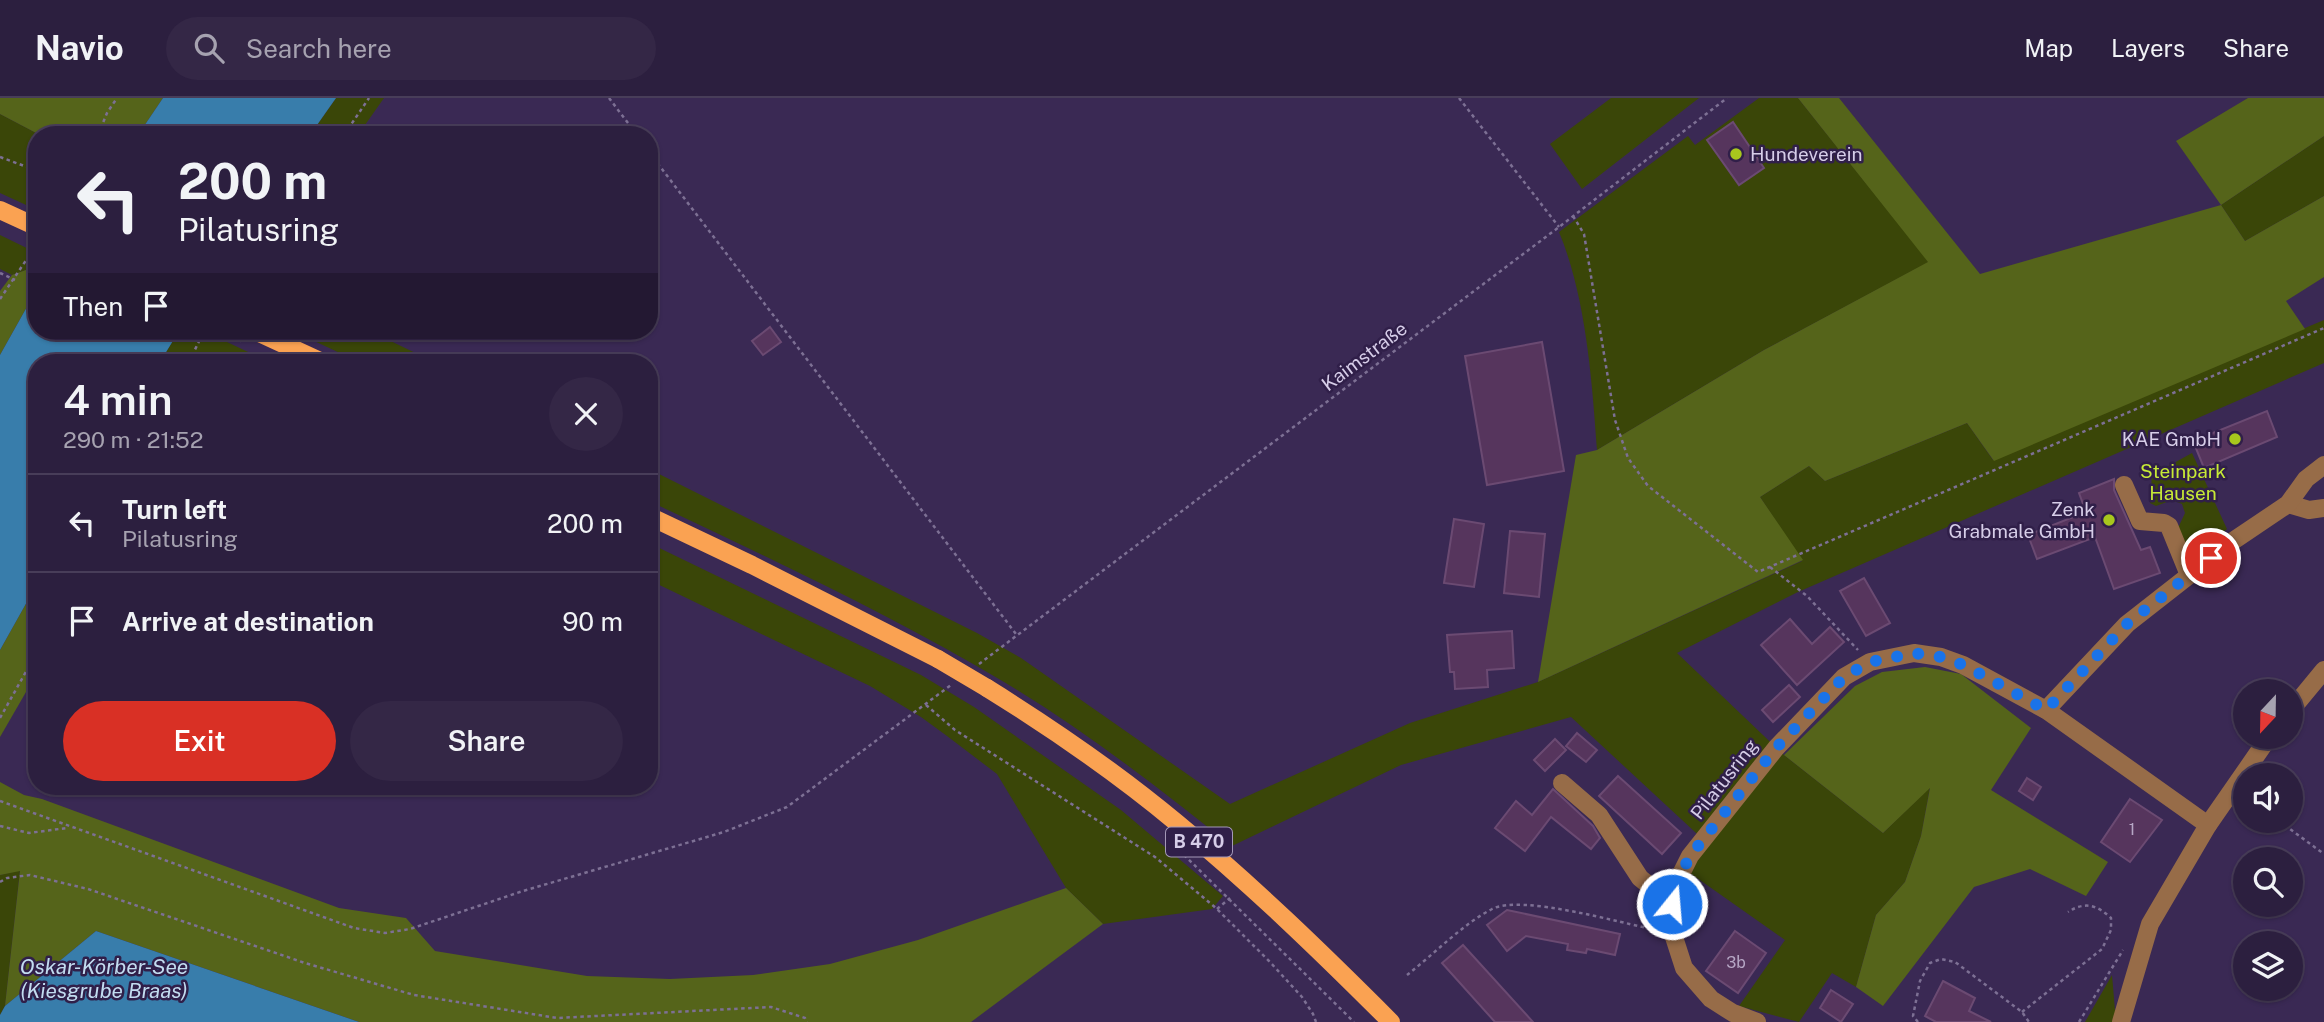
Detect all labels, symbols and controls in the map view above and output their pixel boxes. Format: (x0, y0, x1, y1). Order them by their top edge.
search box (166, 17, 656, 80)
text: Navio (35, 29, 124, 67)
icon: search (190, 29, 228, 67)
text: Search here (246, 33, 392, 64)
text: Map (2024, 34, 2073, 62)
text: Layers (2111, 34, 2185, 62)
text: Share (2223, 34, 2289, 62)
place label: Hundeverein (1750, 143, 1863, 165)
marker: Hundeverein (1728, 146, 1744, 162)
text: 200 m (178, 152, 327, 210)
icon: left (63, 154, 154, 245)
text: Pilatusring (178, 211, 339, 248)
icon: arrive (137, 287, 175, 325)
text: Then (63, 291, 123, 322)
street label: Kaimstraße (1317, 317, 1411, 395)
text: 4 min (63, 375, 172, 424)
button: close (549, 377, 623, 451)
text: 290 m · 21:52 (63, 426, 203, 453)
place label: KAE GmbH (2122, 428, 2221, 450)
marker: KAE GmbH (2227, 431, 2243, 447)
park label: Steinpark Hausen (2140, 460, 2226, 504)
text: Turn left (122, 494, 227, 525)
place label: Zenk Grabmale GmbH (1949, 498, 2095, 542)
icon: left (63, 504, 101, 542)
text: 200 m (547, 508, 623, 539)
marker: Zenk Grabmale GmbH (2101, 512, 2117, 528)
text: Pilatusring (122, 525, 238, 552)
pin (2181, 528, 2241, 588)
icon: arrive (2192, 539, 2230, 577)
icon: arrive (63, 602, 101, 640)
text: Arrive at destination (122, 606, 374, 637)
text: 90 m (562, 606, 623, 637)
north arrow (2233, 679, 2303, 749)
map controls (2233, 679, 2303, 1001)
button: Exit (63, 701, 336, 781)
button: Share (350, 701, 623, 781)
street label: Pilatusring (1686, 734, 1762, 823)
button: sound (2233, 763, 2303, 833)
house number: 1 (2129, 820, 2135, 839)
road number: B 470 (1166, 828, 1232, 856)
button: search (2233, 847, 2303, 917)
position arrow (1635, 867, 1709, 941)
button: layers (2233, 931, 2303, 1001)
house number: 3b (1726, 953, 1746, 972)
water label: Oskar-Körber-See (Kiesgrube Braas) (20, 954, 188, 1003)

